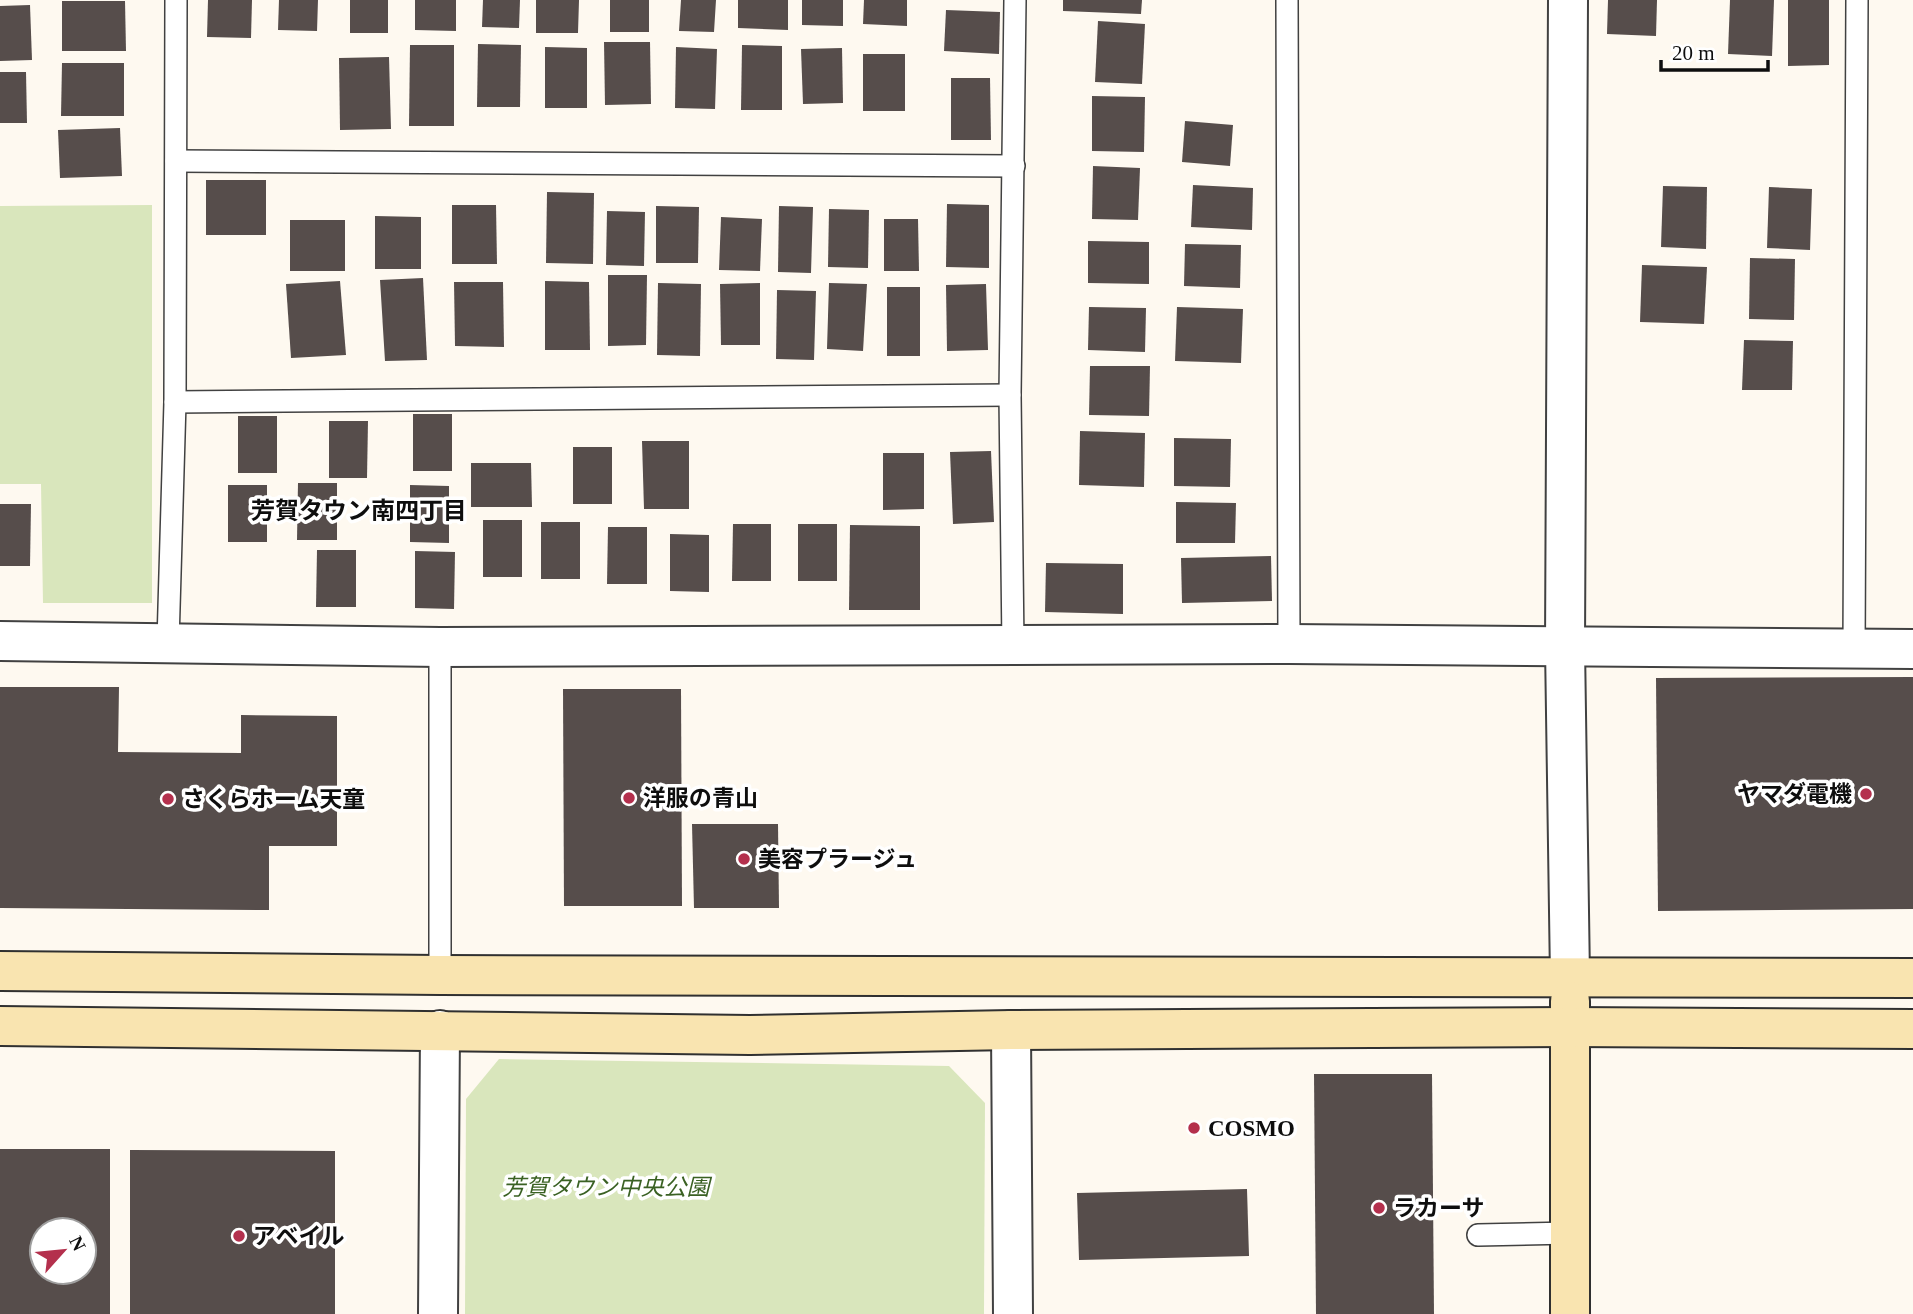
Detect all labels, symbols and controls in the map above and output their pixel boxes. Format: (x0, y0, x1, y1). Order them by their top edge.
scale bar (1661, 28, 1768, 72)
text: 20 m (1672, 41, 1715, 65)
district label: 芳賀タウン南四丁目 (251, 498, 467, 524)
place label: ヤマダ電機 (1737, 781, 1852, 807)
place label: 洋服の青山 (643, 786, 758, 811)
marker: ヤマダ電機 (1858, 786, 1874, 802)
place label: さくらホーム天童 (182, 787, 365, 812)
marker: 洋服の青山 (621, 790, 637, 806)
marker: さくらホーム天童 (160, 791, 176, 807)
place label: 美容プラージュ (758, 847, 917, 872)
marker: 美容プラージュ (736, 851, 752, 867)
place label: COSMO (1208, 1116, 1295, 1141)
marker: COSMO (1186, 1120, 1202, 1136)
park label: 芳賀タウン中央公園 (503, 1175, 713, 1200)
place label: ラカーサ (1393, 1196, 1485, 1221)
marker: ラカーサ (1371, 1200, 1387, 1216)
north arrow (28, 1216, 98, 1286)
place label: アベイル (253, 1224, 345, 1249)
marker: アベイル (231, 1228, 247, 1244)
text: N (65, 1233, 90, 1255)

